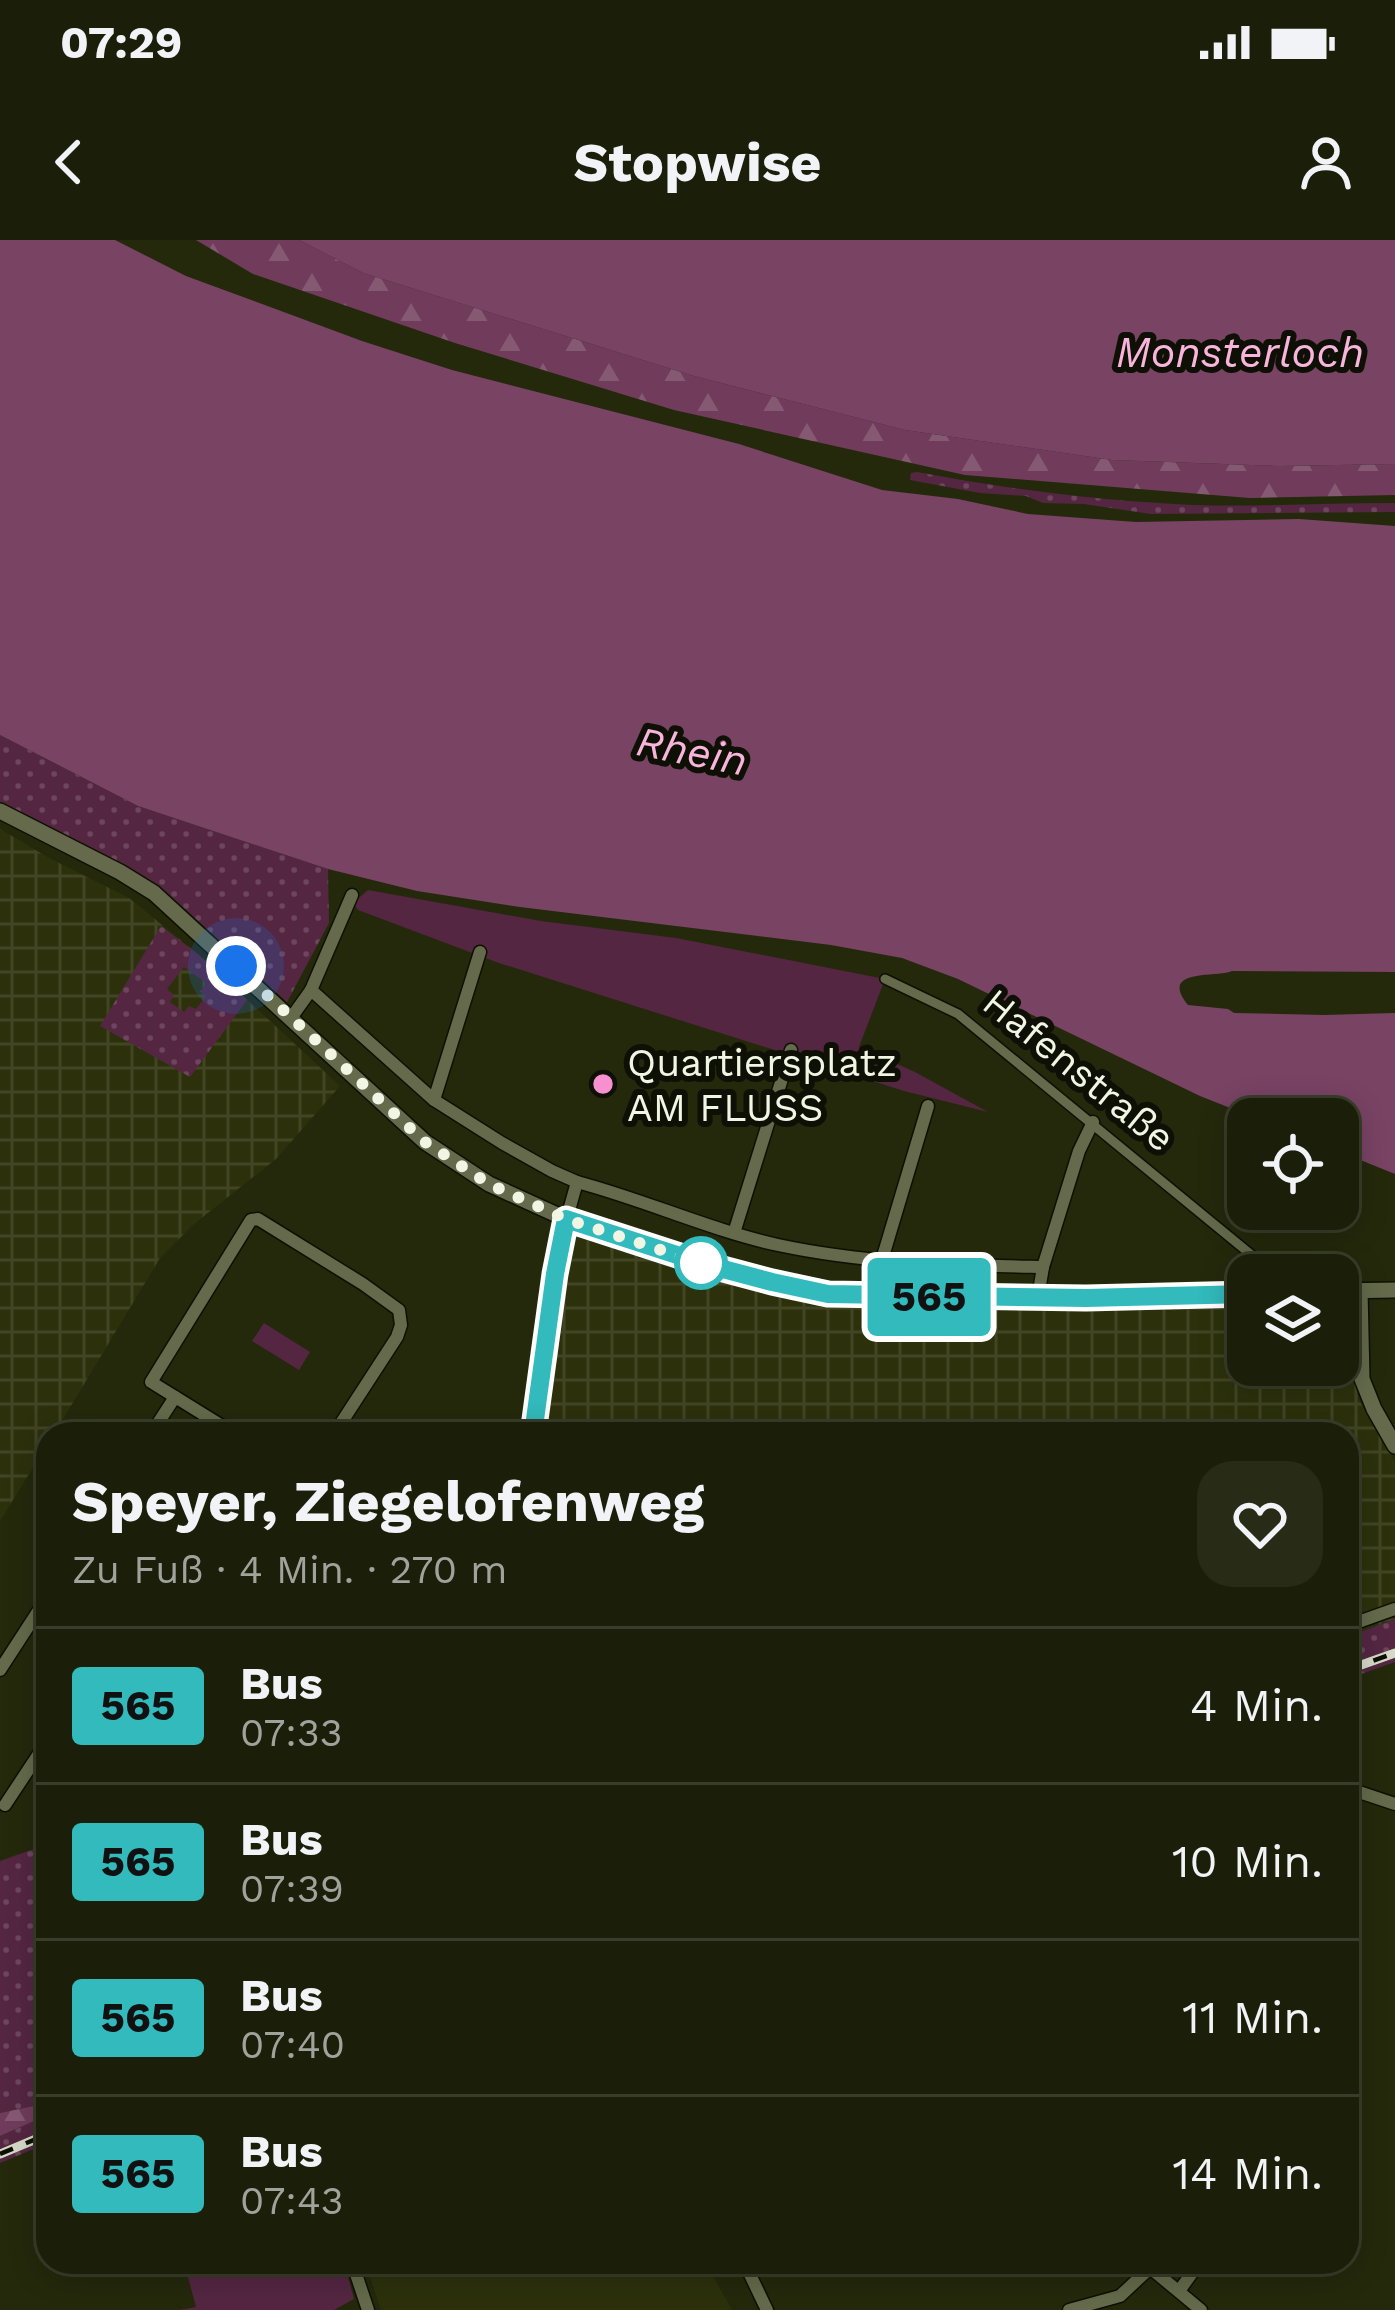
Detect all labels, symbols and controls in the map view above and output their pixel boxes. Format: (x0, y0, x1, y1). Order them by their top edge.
text: 07:29 (60, 16, 183, 69)
icon: back (36, 129, 102, 195)
icon: person (1293, 129, 1359, 195)
text: Stopwise (573, 131, 822, 194)
water label: Monsterloch (1116, 328, 1364, 377)
water label: Rhein (633, 716, 751, 786)
your location (206, 936, 266, 996)
street label: Hafenstraße (974, 979, 1184, 1161)
place label: Quartiersplatz AM FLUSS (627, 1040, 897, 1130)
marker: Quartiersplatz AM FLUSS (590, 1071, 616, 1097)
map controls (1227, 1098, 1359, 1386)
button: locate (1227, 1098, 1359, 1230)
unlabelled marker (676, 1238, 726, 1288)
button: layers (1227, 1254, 1359, 1386)
line badge: 565 (860, 1258, 998, 1336)
text: 565 (892, 1272, 966, 1321)
button: heart (1197, 1461, 1323, 1587)
text: Speyer, Ziegelofenweg (72, 1468, 704, 1535)
text: Zu Fuß · 4 Min. · 270 m (72, 1547, 507, 1592)
text: Bus (240, 1657, 323, 1710)
text: 4 Min. (1190, 1679, 1323, 1732)
text: 565 (101, 1681, 175, 1730)
text: 07:33 (240, 1710, 342, 1755)
text: Bus (240, 1813, 323, 1866)
text: 10 Min. (1172, 1835, 1323, 1888)
text: 565 (101, 1837, 175, 1886)
text: 07:39 (240, 1866, 344, 1911)
text: Bus (240, 1969, 323, 2022)
text: 11 Min. (1182, 1991, 1323, 2044)
text: 565 (101, 1993, 175, 2042)
text: 07:40 (240, 2022, 345, 2067)
text: Bus (240, 2125, 323, 2178)
text: 14 Min. (1172, 2147, 1323, 2200)
text: 565 (101, 2149, 175, 2198)
text: 07:43 (240, 2178, 343, 2223)

